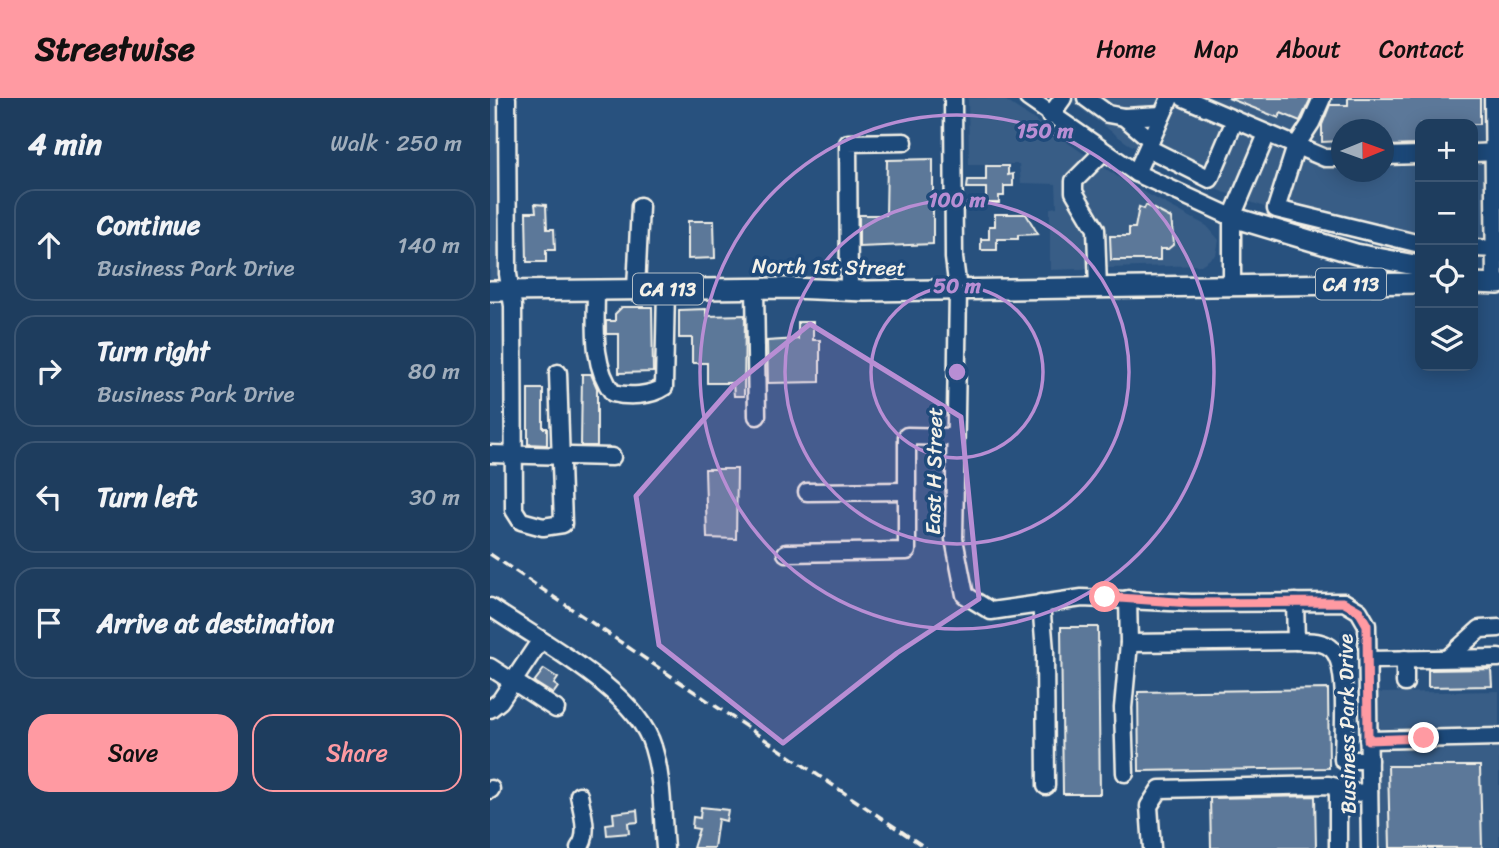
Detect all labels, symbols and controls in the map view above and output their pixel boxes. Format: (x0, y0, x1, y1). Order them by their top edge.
text: Streetwise (35, 20, 195, 78)
text: Home (1096, 28, 1156, 70)
text: Map (1194, 28, 1238, 70)
text: About (1276, 28, 1341, 70)
text: Contact (1379, 28, 1464, 70)
text: 150 m (1017, 112, 1074, 150)
text: 4 min (28, 117, 102, 171)
north arrow (1331, 119, 1394, 182)
map controls (1415, 119, 1478, 371)
button: + (1415, 119, 1478, 182)
text: Walk · 250 m (330, 123, 462, 164)
text: 100 m (928, 181, 986, 219)
button: − (1415, 182, 1478, 245)
text: Continue (97, 202, 200, 248)
text: 140 m (398, 225, 460, 266)
icon: ahead (30, 226, 68, 264)
button: locate (1415, 245, 1478, 308)
street label: North 1st Street (752, 247, 906, 287)
text: Business Park Drive (97, 248, 295, 289)
text: 50 m (933, 267, 982, 305)
road number: CA 113 (1316, 268, 1386, 300)
road number: CA 113 (633, 274, 703, 304)
button: layers (1415, 308, 1478, 371)
text: Turn right (97, 328, 210, 374)
text: 80 m (408, 351, 460, 392)
icon: right (30, 352, 68, 390)
centre of rings (945, 360, 969, 384)
text: Business Park Drive (97, 374, 295, 415)
street label: East H Street (914, 407, 954, 535)
text: Turn left (97, 474, 197, 520)
text: 30 m (409, 477, 460, 518)
icon: left (30, 478, 68, 516)
route start (1089, 581, 1120, 612)
text: Arrive at destination (97, 600, 334, 646)
icon: arrive (30, 604, 68, 642)
street label: Business Park Drive (1326, 633, 1368, 815)
button: Save (28, 714, 238, 792)
button: Share (252, 714, 462, 792)
route end (1408, 722, 1439, 753)

